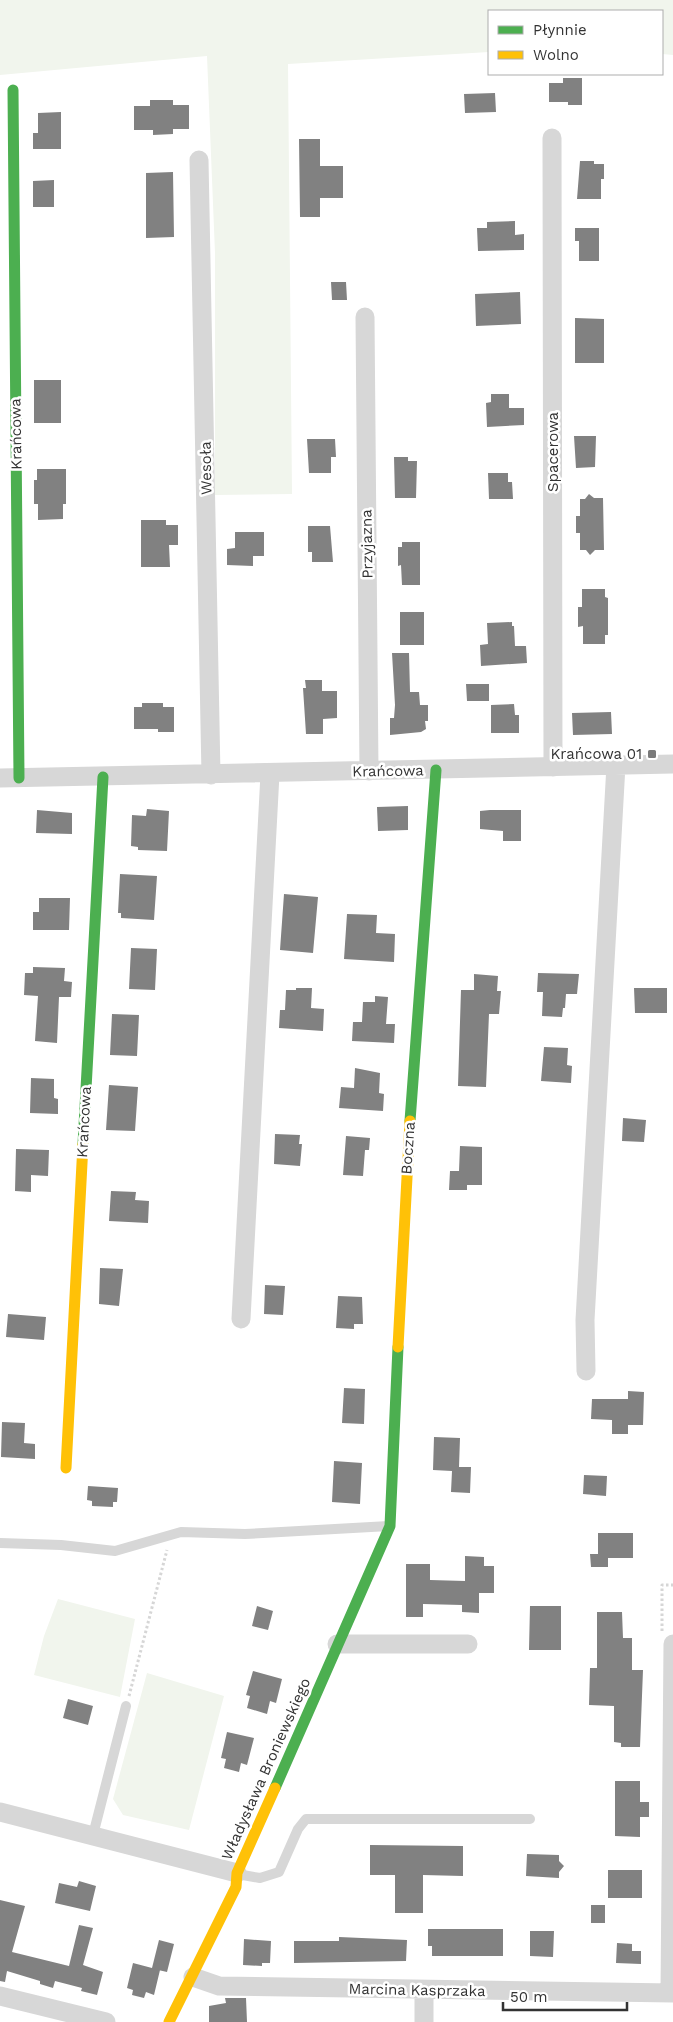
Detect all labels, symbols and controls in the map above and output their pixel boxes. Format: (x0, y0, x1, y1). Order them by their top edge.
legend (488, 10, 663, 75)
text: Płynnie (533, 21, 587, 39)
text: Wolno (533, 46, 579, 64)
street label: Krańcowa (6, 398, 26, 470)
street label: Spacerowa (544, 411, 562, 492)
street label: Wesoła (197, 441, 215, 495)
street label: Przyjazna (357, 509, 377, 579)
place label: Krańcowa 01 (550, 745, 642, 763)
marker: Krańcowa 01 (646, 748, 658, 760)
street label: Krańcowa (352, 761, 424, 781)
street label: Krańcowa (73, 1085, 95, 1158)
street label: Boczna (397, 1120, 419, 1175)
street label: Władysława Broniewskiego (218, 1675, 314, 1863)
street label: Marcina Kasprzaka (348, 1980, 486, 2000)
scale bar (503, 1980, 627, 2012)
text: 50 m (510, 1988, 547, 2006)

